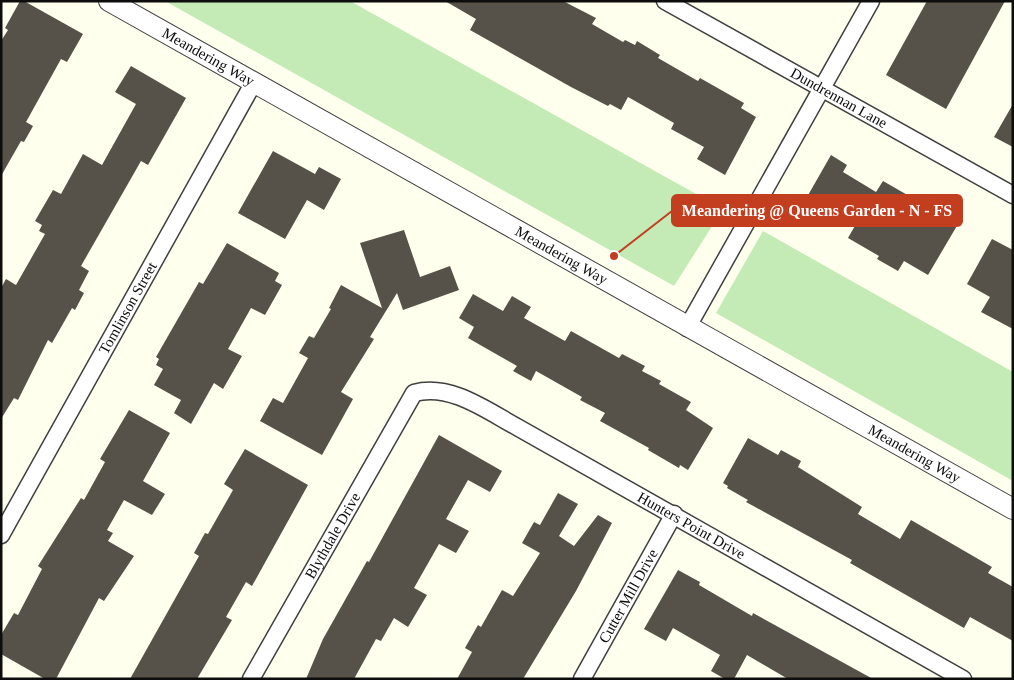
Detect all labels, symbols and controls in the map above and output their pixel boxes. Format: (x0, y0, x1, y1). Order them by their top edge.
street label: Meandering Way (159, 25, 258, 89)
street label: Dundrennan Lane (788, 65, 890, 131)
callout: Meandering @ Queens Garden - N - FS (672, 195, 962, 226)
text: Meandering @ Queens Garden - N - FS (682, 202, 952, 220)
street label: Meandering Way (513, 223, 611, 288)
street label: Tomlinson Street (96, 259, 160, 357)
street label: Meandering Way (866, 421, 964, 486)
street label: Hunters Point Drive (635, 489, 748, 562)
street label: Blythdale Drive (302, 490, 364, 581)
street label: Cutter Mill Drive (596, 546, 661, 646)

